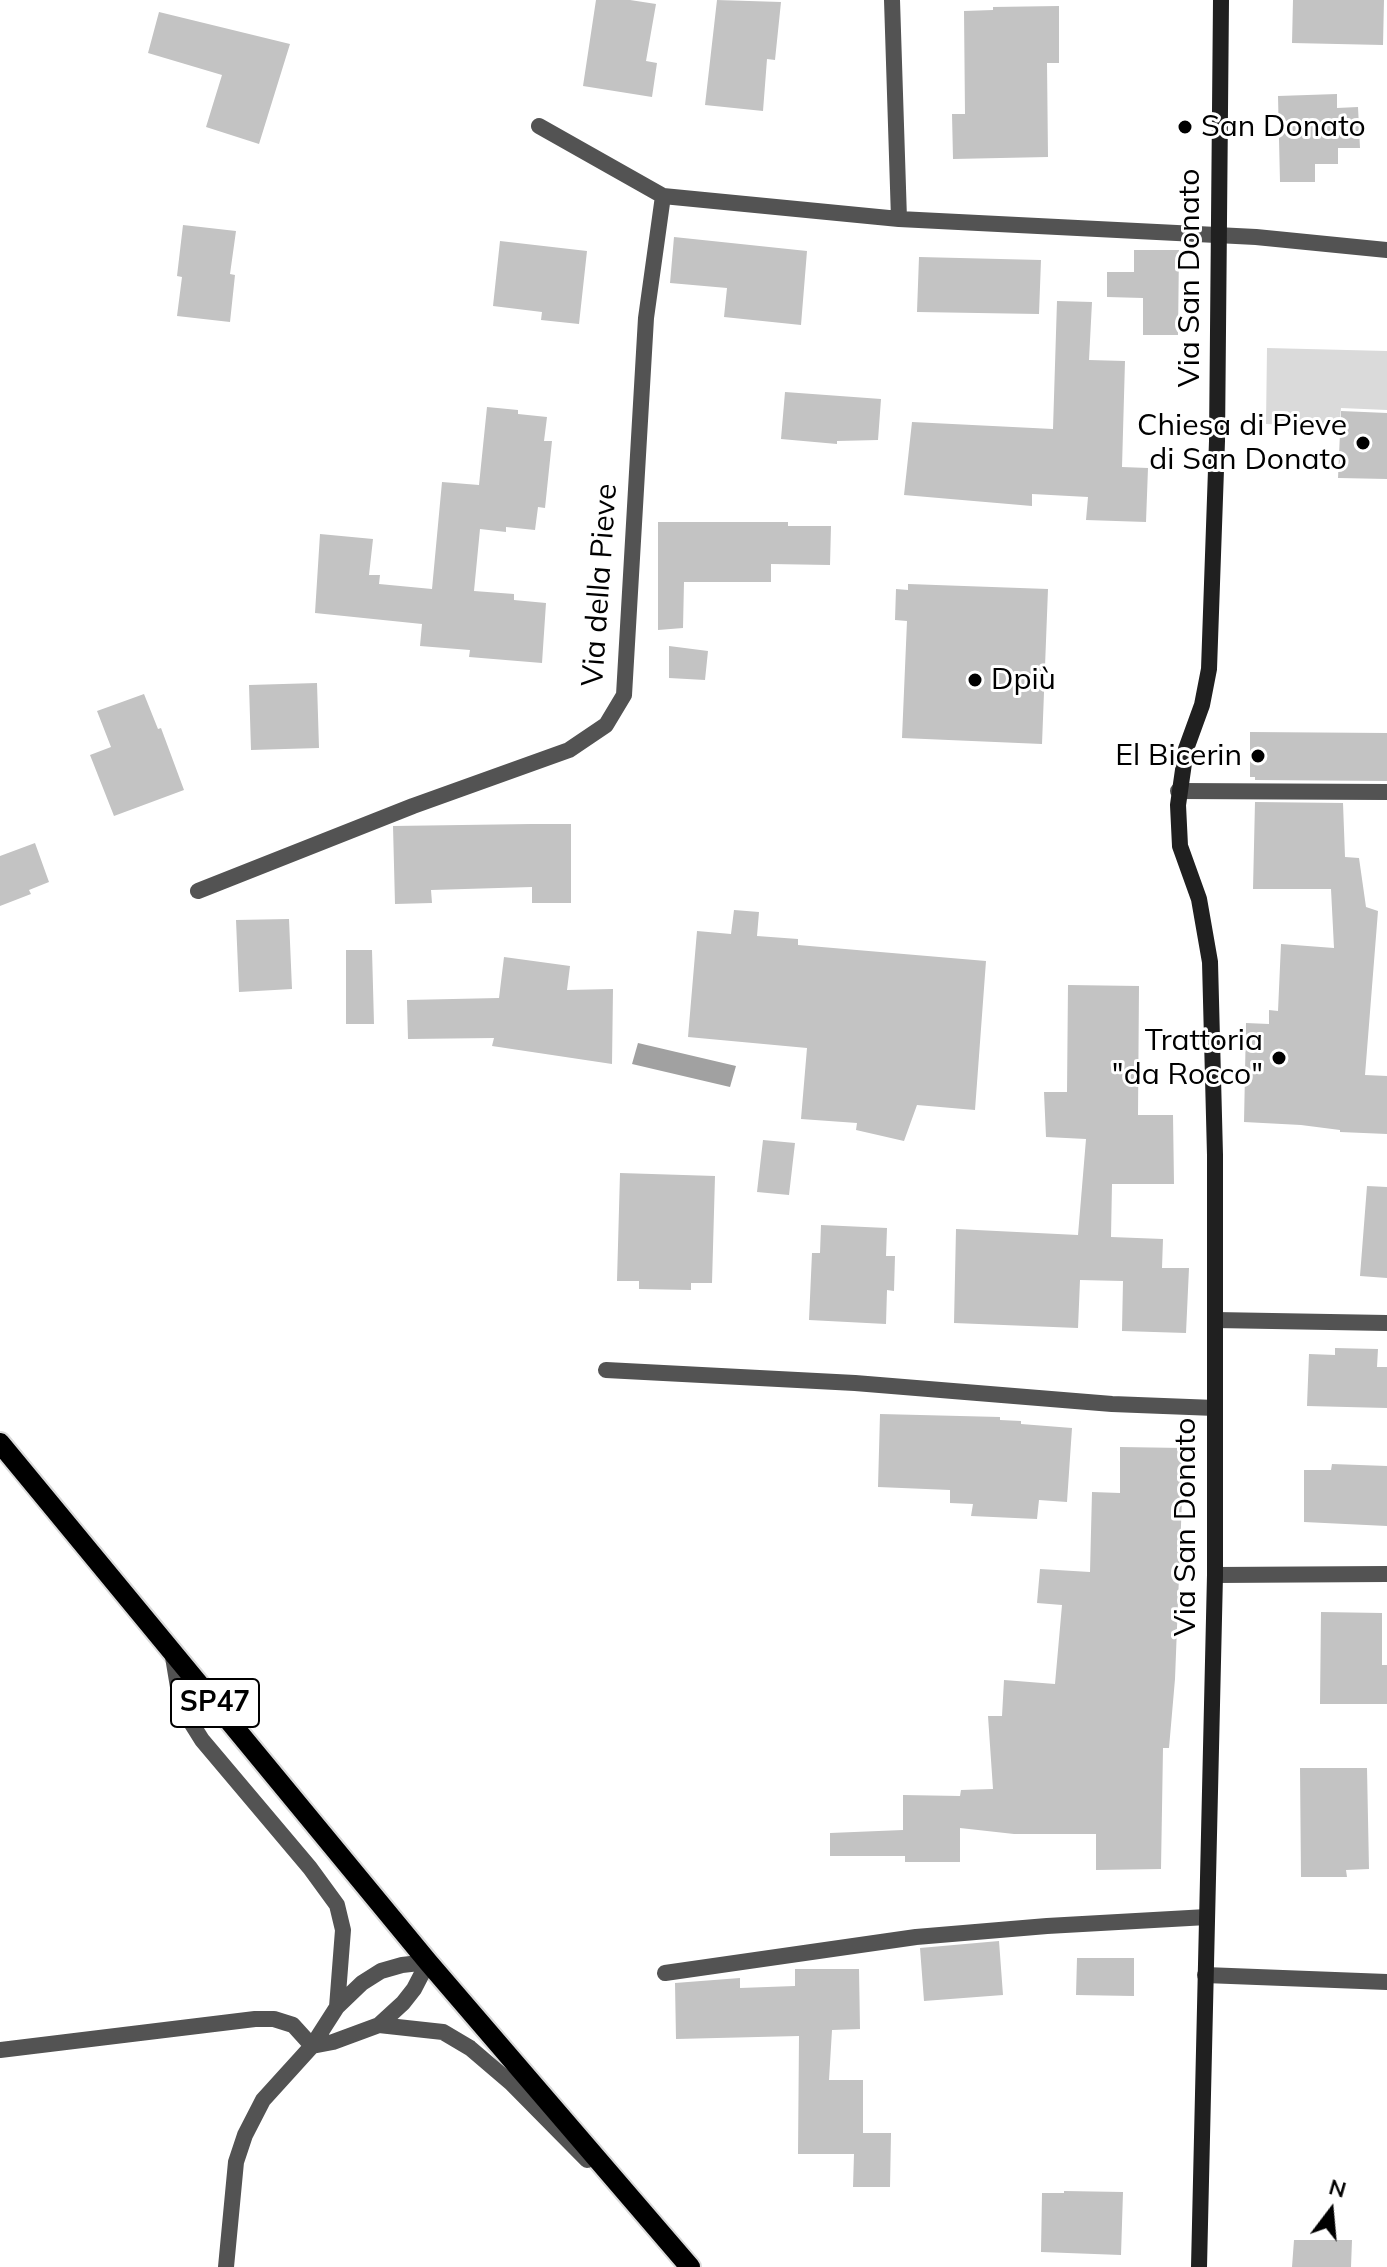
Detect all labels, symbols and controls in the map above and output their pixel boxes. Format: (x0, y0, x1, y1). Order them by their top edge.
place label: San Donato (1201, 109, 1366, 145)
marker: San Donato (1176, 118, 1194, 136)
street label: Via San Donato (1172, 169, 1208, 387)
place label: Chiesa di Pieve di San Donato (1137, 408, 1347, 478)
marker: Chiesa di Pieve di San Donato (1354, 434, 1372, 452)
street label: Via della Pieve (575, 482, 625, 688)
place label: Dpiù (991, 662, 1056, 698)
marker: Dpiù (966, 671, 984, 689)
place label: El Bicerin (1115, 738, 1242, 774)
marker: El Bicerin (1249, 747, 1267, 765)
place label: Trattoria "da Rocco" (1112, 1023, 1263, 1094)
marker: Trattoria "da Rocco" (1270, 1049, 1288, 1067)
street label: Via San Donato (1168, 1418, 1204, 1636)
road number: SP47 (171, 1679, 259, 1727)
north arrow (1291, 2171, 1371, 2251)
text: N (1326, 2172, 1349, 2204)

